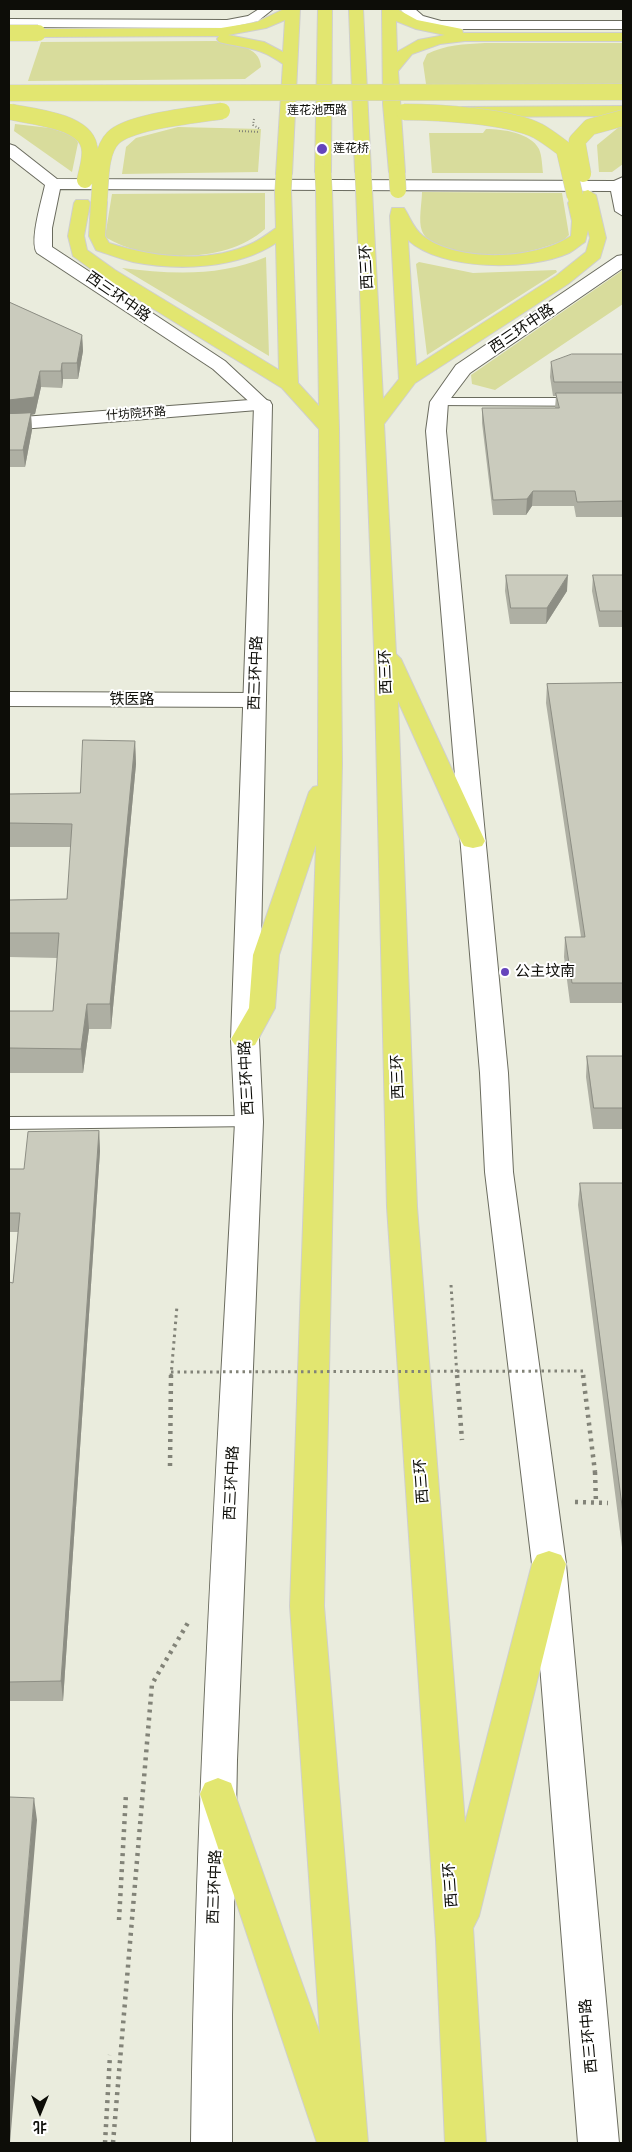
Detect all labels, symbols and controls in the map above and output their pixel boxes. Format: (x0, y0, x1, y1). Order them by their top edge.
street label: 莲花池西路 (287, 104, 347, 118)
marker: 莲花桥 (315, 142, 329, 156)
place label: 莲花桥 (333, 142, 369, 156)
street label: 西三环 (357, 244, 377, 290)
street label: 西三环中路 (82, 268, 154, 326)
street label: 西三环中路 (486, 301, 558, 357)
street label: 什坊院环路 (106, 405, 166, 423)
street label: 西三环中路 (246, 635, 266, 711)
street label: 西三环 (376, 649, 396, 695)
street label: 铁医路 (110, 691, 154, 709)
place label: 公主坟南 (515, 963, 575, 981)
marker: 公主坟南 (499, 966, 511, 978)
street label: 西三环中路 (236, 1040, 258, 1116)
street label: 西三环 (388, 1054, 408, 1100)
street label: 西三环中路 (221, 1445, 243, 1521)
street label: 西三环 (411, 1458, 433, 1504)
street label: 西三环中路 (205, 1849, 225, 1925)
street label: 西三环 (440, 1862, 462, 1908)
street label: 西三环中路 (577, 1998, 601, 2074)
north arrow (15, 2087, 65, 2137)
text: 北 (33, 2119, 47, 2135)

